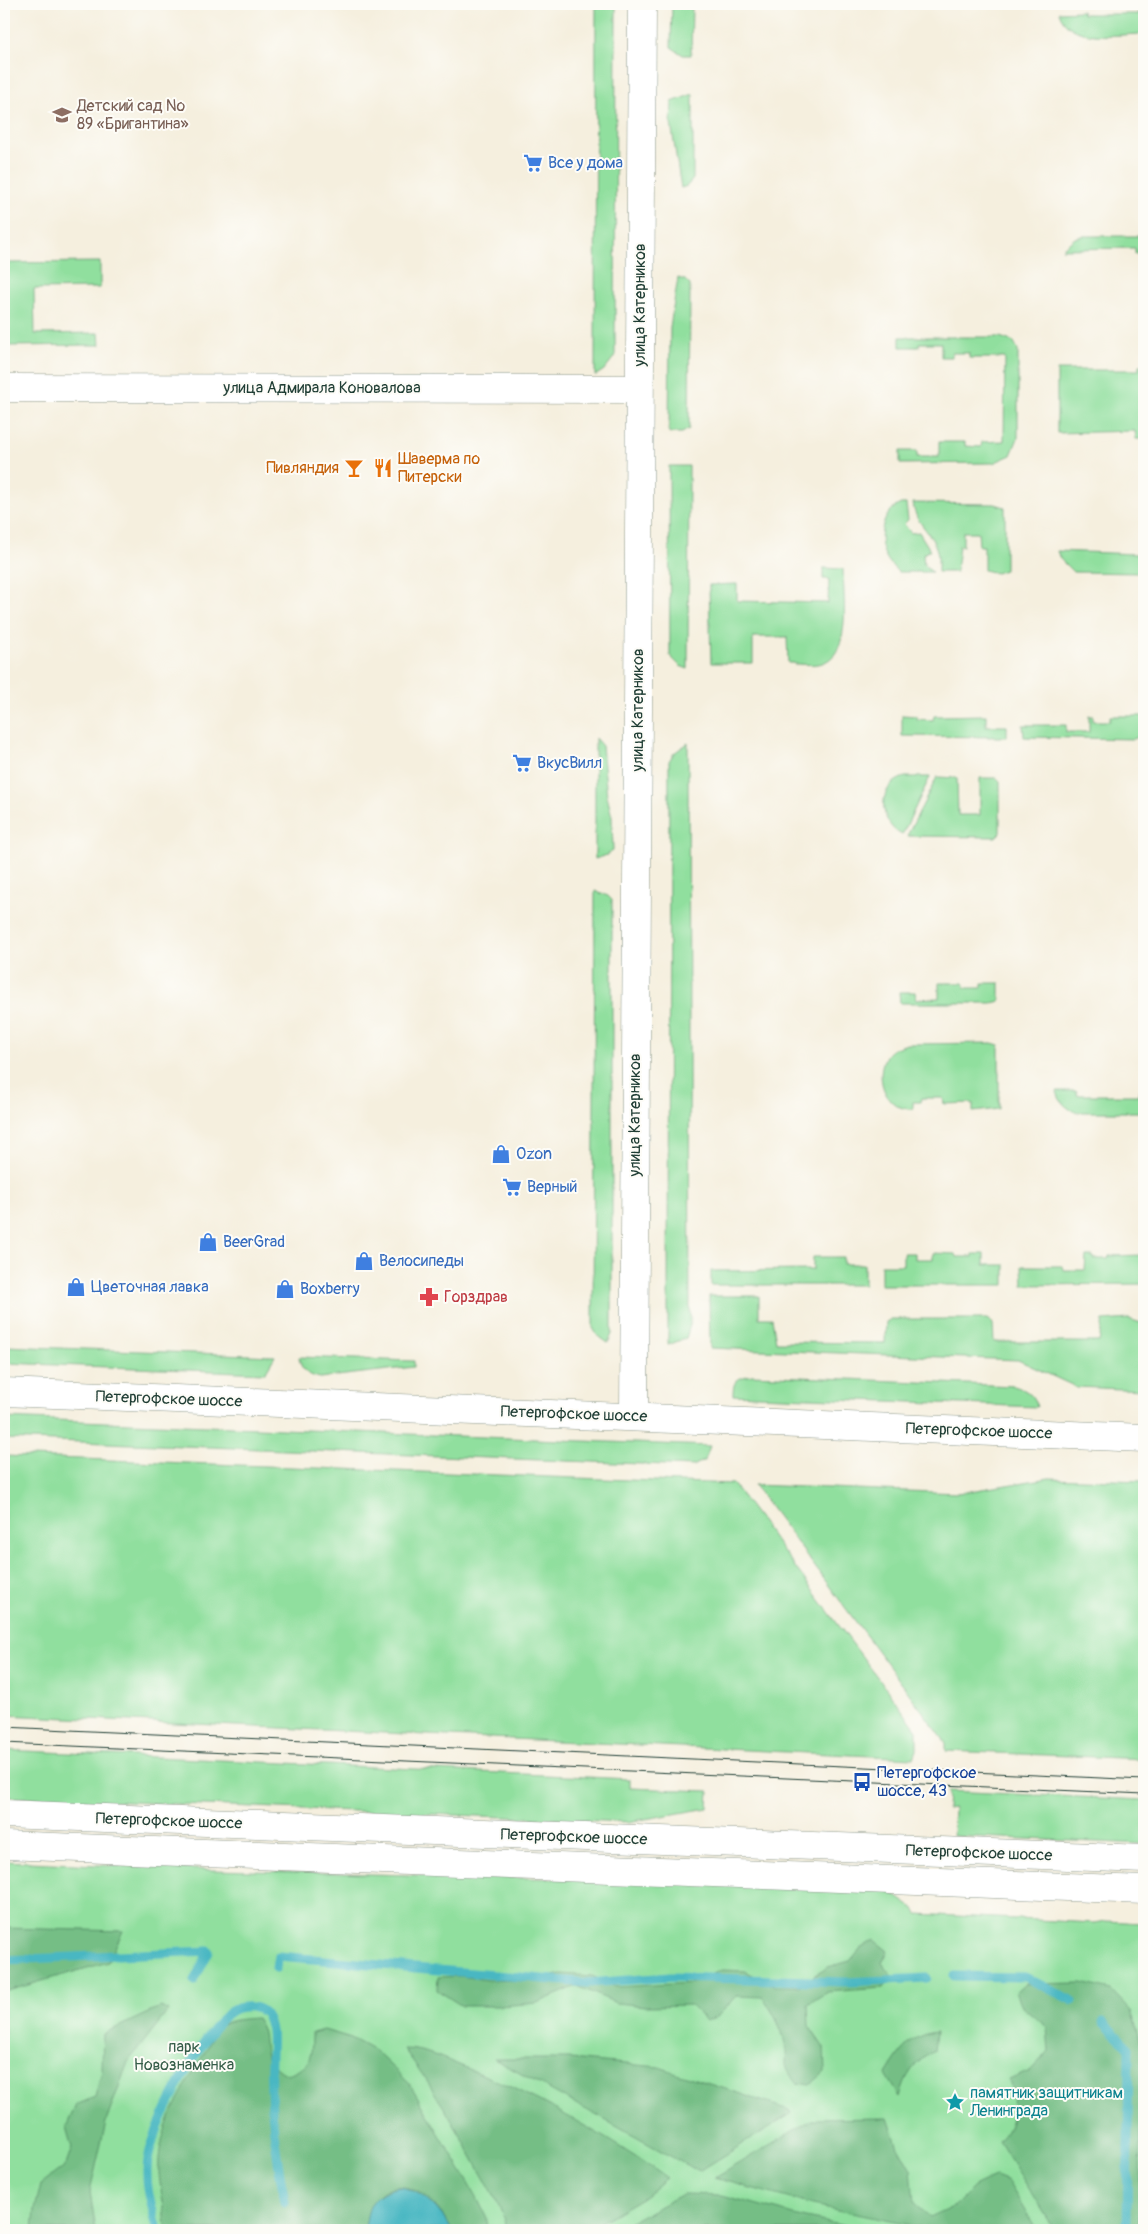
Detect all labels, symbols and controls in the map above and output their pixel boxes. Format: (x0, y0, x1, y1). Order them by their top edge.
place label: Детский сад № 89 «Бригантина» (76, 96, 189, 134)
school or university icon: Детский сад № 89 «Бригантина» (51, 104, 73, 126)
supermarket icon: Все у дома (522, 152, 544, 174)
place label: Все у дома (548, 153, 623, 173)
street label: улица Катерников (630, 243, 650, 368)
street label: улица Адмирала Коновалова (222, 378, 421, 398)
place label: Шаверма по Питерски (398, 449, 480, 487)
bar icon: Пивляндия (343, 457, 365, 479)
restaurant icon: Шаверма по Питерски (372, 457, 394, 479)
place label: Пивляндия (266, 458, 339, 478)
street label: улица Катерников (628, 648, 648, 773)
supermarket icon: ВкусВилл (511, 752, 533, 774)
place label: ВкусВилл (537, 753, 602, 773)
street label: улица Катерников (625, 1053, 645, 1178)
shop icon: Ozon (490, 1143, 512, 1165)
place label: Ozon (516, 1144, 552, 1164)
supermarket icon: Верный (501, 1176, 523, 1198)
place label: Верный (527, 1177, 577, 1197)
shop icon: BeerGrad (197, 1231, 219, 1253)
place label: BeerGrad (223, 1232, 285, 1252)
shop icon: Велосипеды (353, 1250, 375, 1272)
place label: Велосипеды (379, 1251, 464, 1271)
shop icon: Цветочная лавка (65, 1276, 87, 1298)
place label: Цветочная лавка (91, 1277, 209, 1297)
shop icon: Boxberry (274, 1278, 296, 1300)
place label: Boxberry (300, 1279, 360, 1299)
pharmacy icon: Горздрав (418, 1286, 440, 1308)
place label: Горздрав (444, 1287, 508, 1307)
street label: Петергофское шоссе (95, 1386, 243, 1412)
street label: Петергофское шоссе (500, 1401, 648, 1427)
street label: Петергофское шоссе (905, 1418, 1053, 1444)
place label: Петергофское шоссе, 43 (877, 1763, 976, 1801)
bus stop icon: Петергофское шоссе, 43 (851, 1771, 873, 1793)
street label: Петергофское шоссе (95, 1808, 243, 1834)
street label: Петергофское шоссе (500, 1824, 648, 1850)
street label: Петергофское шоссе (905, 1840, 1053, 1866)
park label: парк Новознаменка (134, 2037, 234, 2075)
place label: памятник защитникам Ленинграда (969, 2083, 1123, 2121)
place icon: памятник защитникам Ленинграда (944, 2091, 966, 2113)

